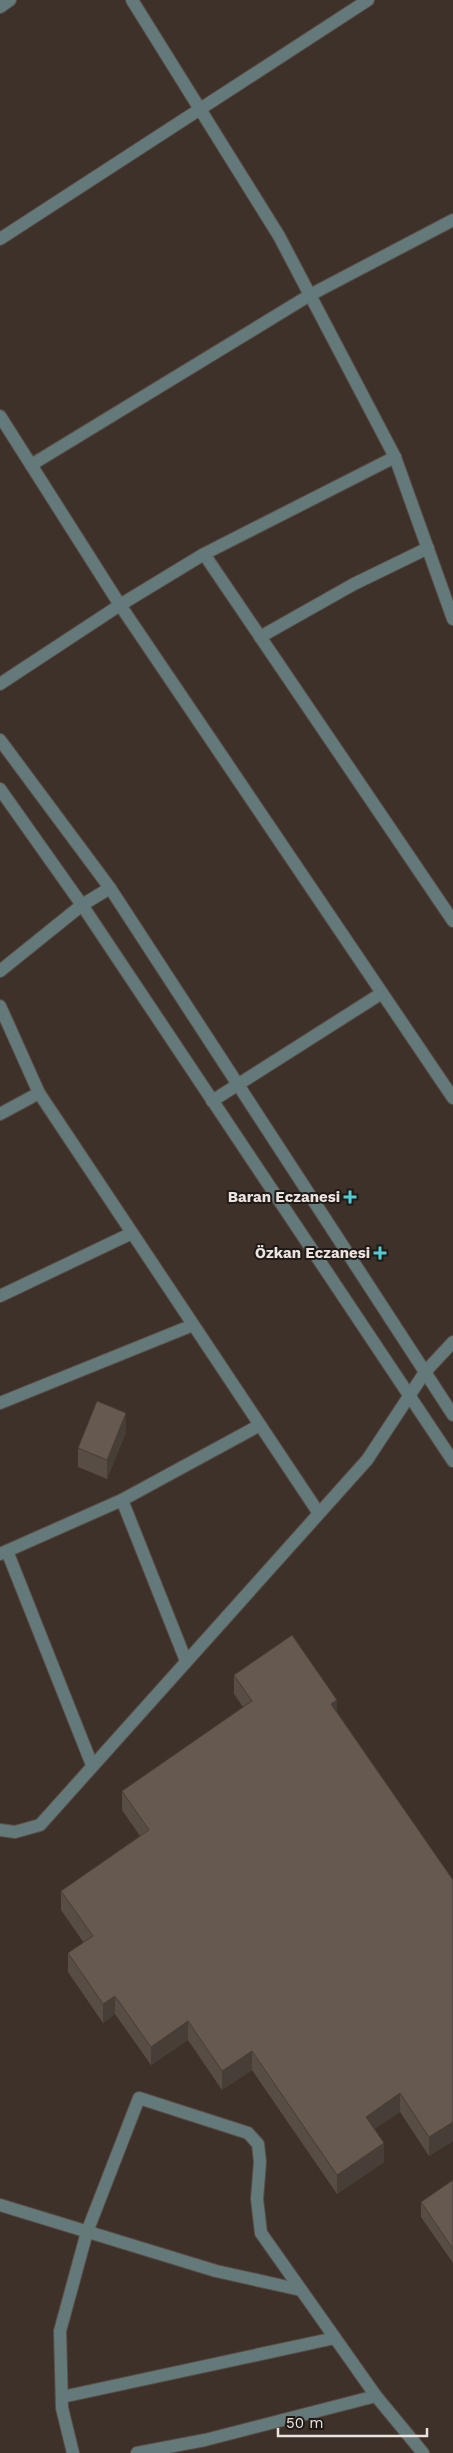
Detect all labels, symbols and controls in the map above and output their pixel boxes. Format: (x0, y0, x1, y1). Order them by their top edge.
place label: Baran Eczanesi (228, 1188, 340, 1206)
marker: Baran Eczanesi (344, 1191, 356, 1203)
place label: Özkan Eczanesi (255, 1244, 370, 1262)
marker: Özkan Eczanesi (374, 1247, 386, 1259)
scale bar (278, 2406, 427, 2438)
text: 50 m (286, 2414, 323, 2432)

